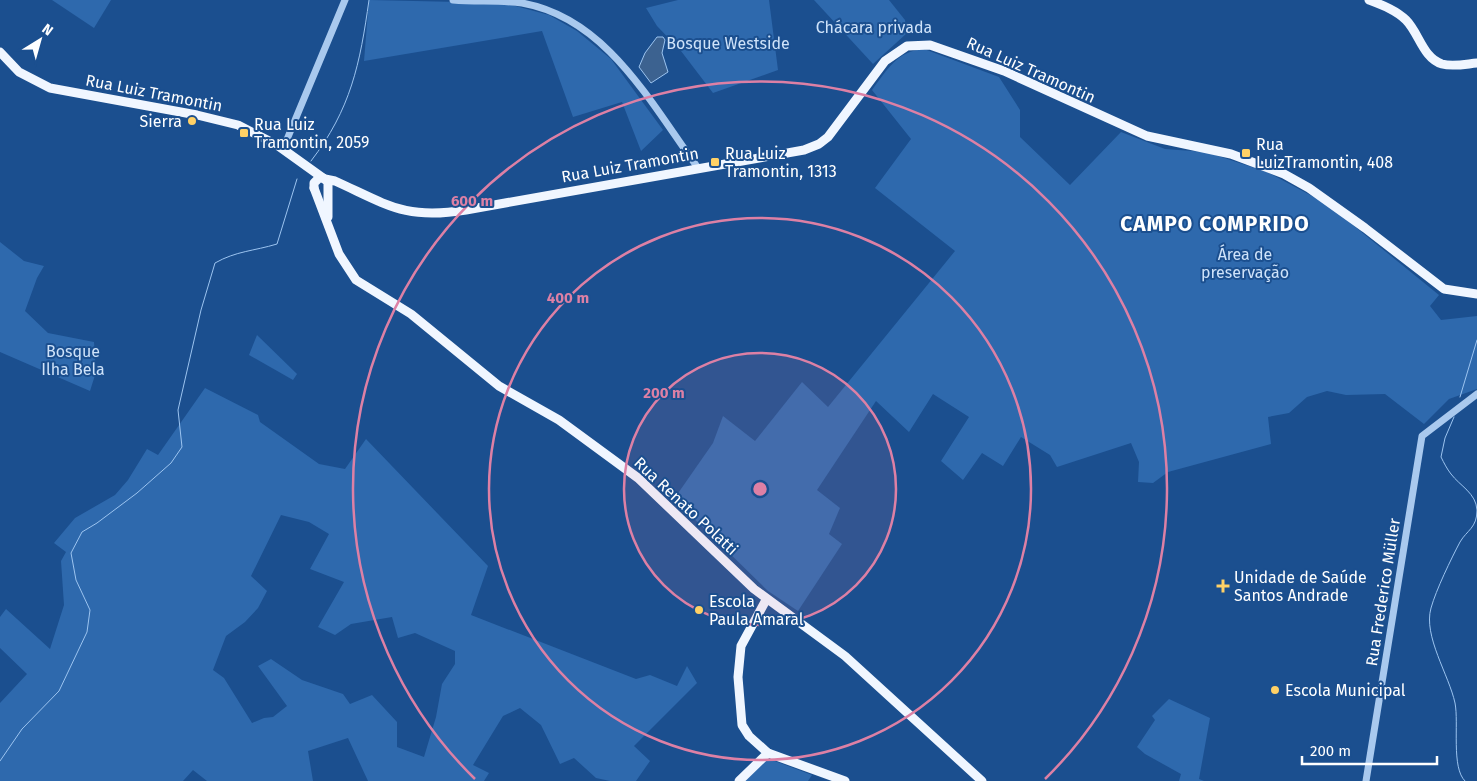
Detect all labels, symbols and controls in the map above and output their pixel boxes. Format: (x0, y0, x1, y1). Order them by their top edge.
north arrow (15, 15, 65, 65)
park label: Chácara privada (816, 18, 932, 37)
text: N (39, 20, 56, 40)
street label: Rua Luiz Tramontin (964, 33, 1098, 107)
park label: Bosque Westside (666, 34, 790, 53)
street label: Rua Luiz Tramontin (84, 70, 224, 116)
place label: Sierra (140, 112, 182, 131)
marker: Sierra (186, 115, 198, 127)
place label: Rua Luiz Tramontin, 2059 (254, 115, 369, 152)
marker: Rua Luiz Tramontin, 2059 (238, 127, 250, 139)
place label: Rua LuizTramontin, 408 (1256, 135, 1393, 172)
street label: Rua Luiz Tramontin (560, 144, 700, 186)
place label: Rua Luiz Tramontin, 1313 (725, 144, 837, 181)
marker: Rua LuizTramontin, 408 (1240, 147, 1252, 159)
marker: Rua Luiz Tramontin, 1313 (709, 156, 721, 168)
text: 600 m (451, 192, 493, 210)
district label: CAMPO COMPRIDO (1120, 211, 1310, 237)
park label: Área de preservação (1201, 244, 1289, 283)
text: 400 m (547, 289, 589, 307)
park label: Bosque Ilha Bela (41, 342, 105, 379)
text: 200 m (643, 384, 685, 402)
street label: Rua Renato Polatti (630, 453, 742, 559)
centre of rings (751, 480, 769, 498)
street label: Rua Frederico Müller (1362, 516, 1404, 667)
place label: Unidade de Saúde Santos Andrade (1234, 568, 1367, 605)
marker: Unidade de Saúde Santos Andrade (1216, 579, 1230, 593)
place label: Escola Paula Amaral (709, 592, 804, 629)
marker: Escola Paula Amaral (693, 604, 705, 616)
place label: Escola Municipal (1285, 681, 1406, 700)
marker: Escola Municipal (1269, 684, 1281, 696)
scale bar (1302, 734, 1437, 766)
text: 200 m (1310, 742, 1351, 760)

